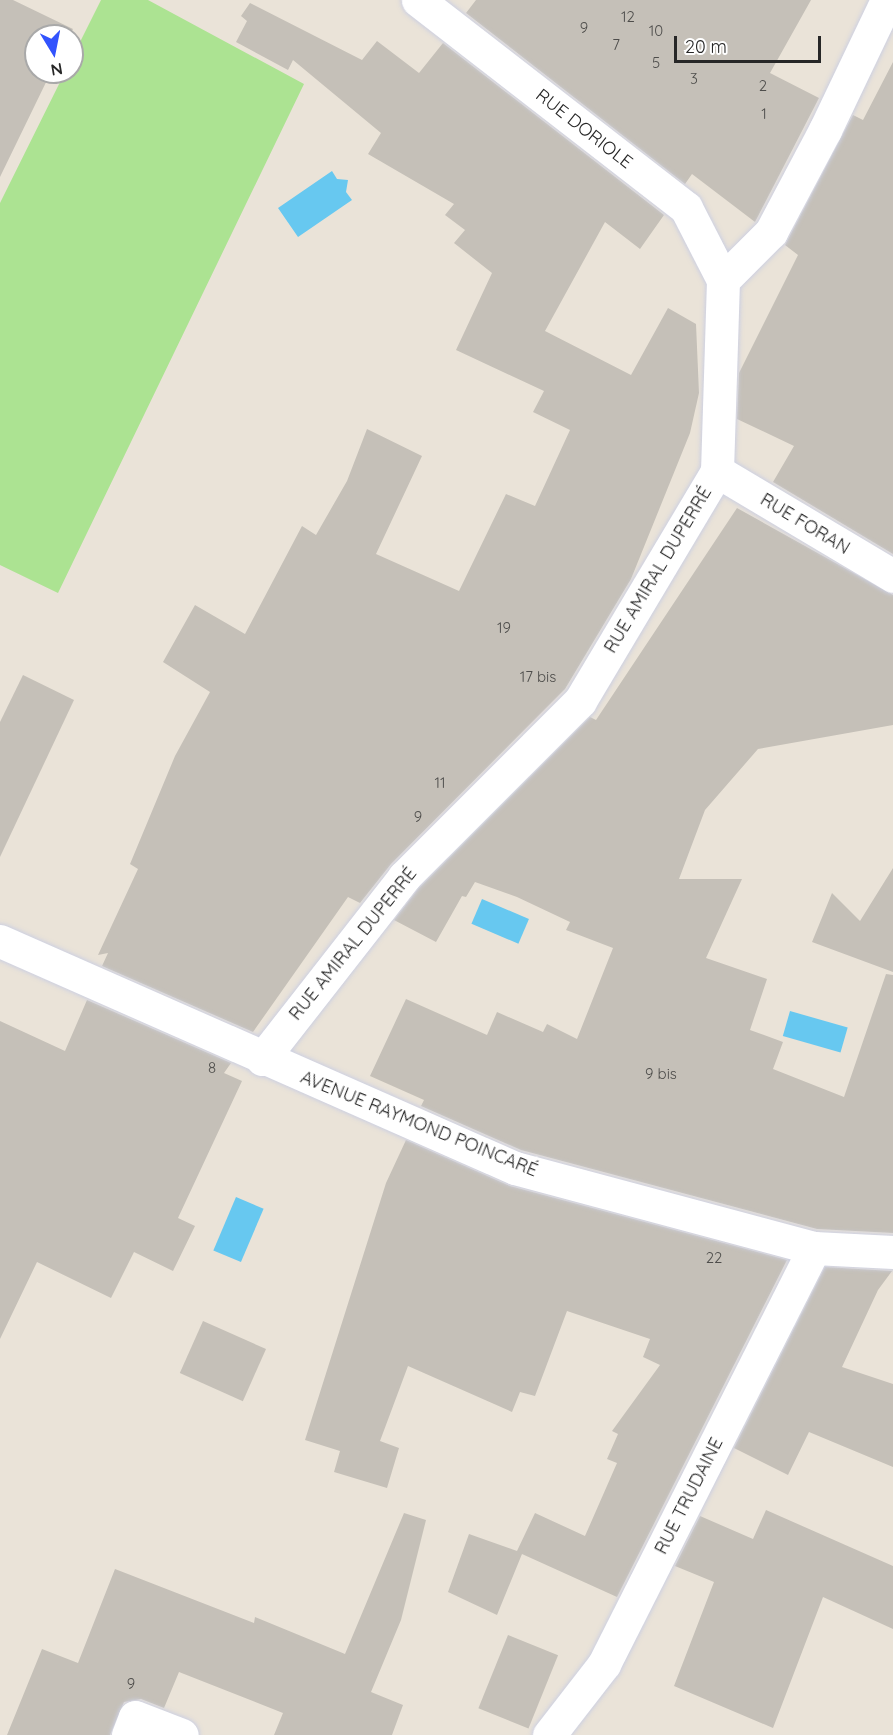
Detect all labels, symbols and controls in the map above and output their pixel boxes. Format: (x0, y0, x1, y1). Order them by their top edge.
house number: 12 (621, 8, 635, 26)
house number: 9 (580, 19, 588, 37)
house number: 10 (649, 22, 663, 40)
north arrow (24, 24, 84, 84)
scale bar (677, 24, 824, 62)
text: 20 m (685, 35, 727, 58)
house number: 7 (612, 36, 620, 54)
house number: 5 (652, 54, 660, 72)
text: N (49, 59, 64, 81)
house number: 3 (690, 70, 698, 88)
house number: 2 (759, 77, 767, 95)
street label: RUE DORIOLE (531, 85, 637, 173)
house number: 1 (761, 105, 767, 123)
street label: RUE AMIRAL DUPERRÉ (600, 483, 716, 657)
street label: RUE FORAN (756, 489, 854, 559)
house number: 19 (497, 619, 511, 637)
house number: 17 bis (520, 668, 556, 686)
house number: 11 (434, 774, 446, 792)
house number: 9 (414, 808, 422, 826)
street label: RUE AMIRAL DUPERRÉ (285, 863, 421, 1025)
house number: 8 (208, 1059, 216, 1077)
house number: 9 bis (645, 1065, 677, 1083)
street label: AVENUE RAYMOND POINCARÉ (297, 1066, 541, 1182)
house number: 22 (706, 1249, 722, 1267)
street label: RUE TRUDAINE (650, 1434, 728, 1558)
house number: 9 (127, 1675, 135, 1693)

